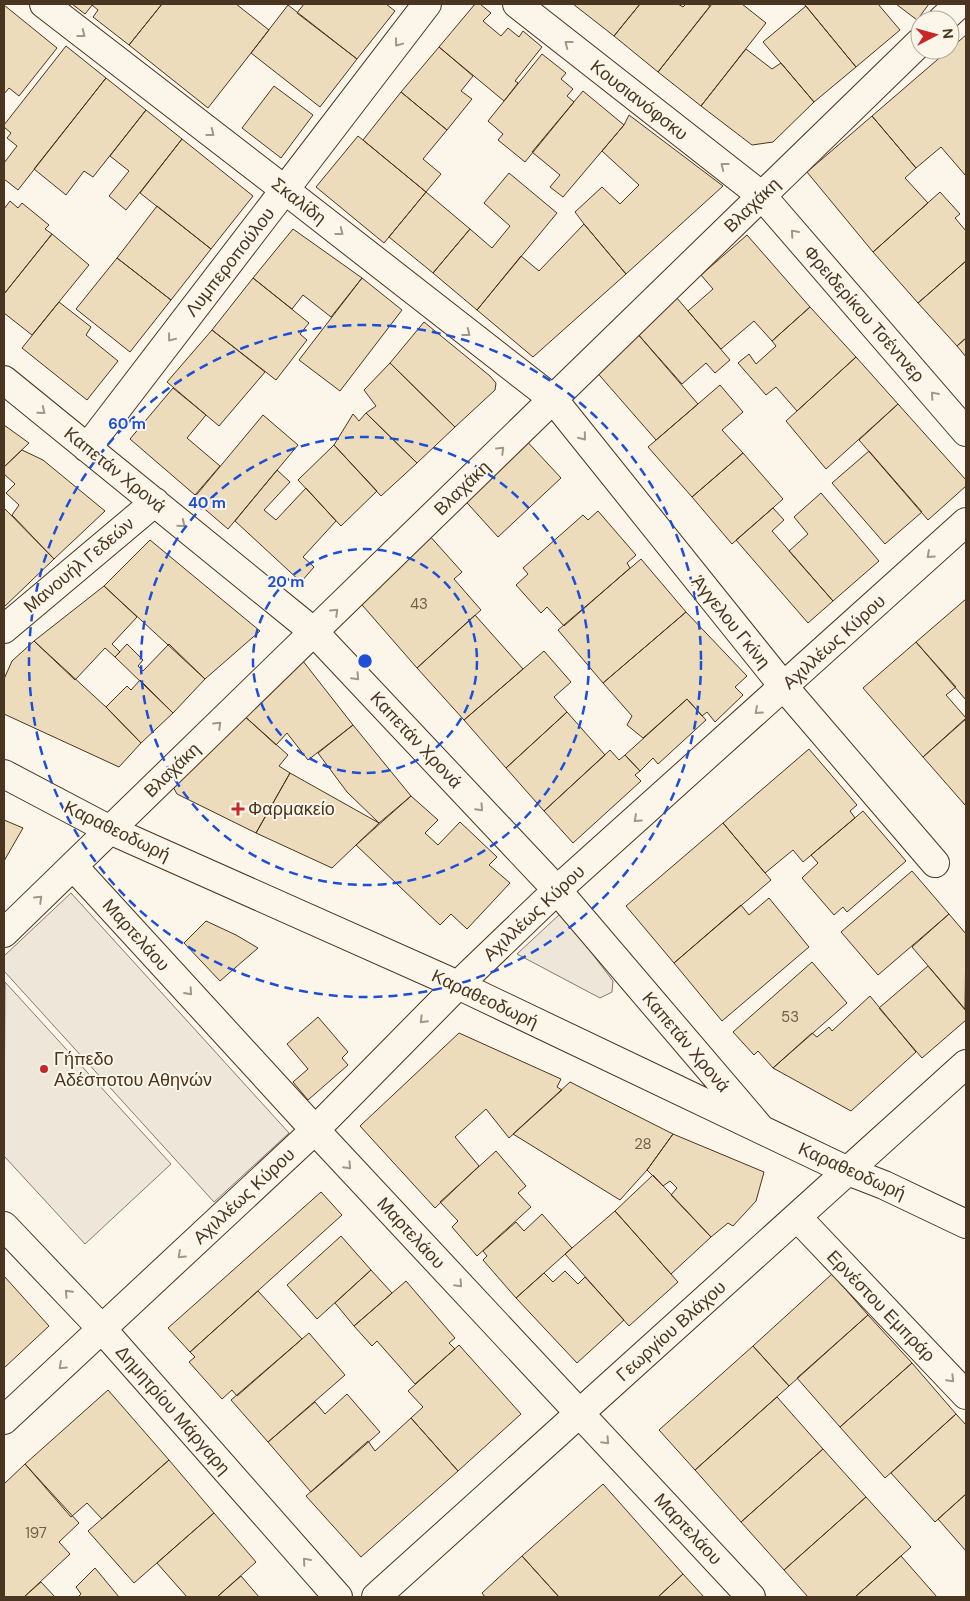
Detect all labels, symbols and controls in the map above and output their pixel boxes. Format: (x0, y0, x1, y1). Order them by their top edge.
north arrow (910, 10, 960, 60)
one-way arrow (77, 28, 86, 37)
text: N (938, 28, 957, 40)
one-way arrow (394, 37, 403, 46)
one-way arrow (564, 41, 574, 50)
street label: Κουσιανόφσκυ (585, 54, 693, 146)
one-way arrow (205, 127, 214, 135)
one-way arrow (720, 162, 729, 171)
street label: Σκαλίδη (267, 172, 331, 230)
street label: Βλαχάκη (719, 172, 785, 238)
street label: Λυμπεροπούλου (180, 203, 280, 321)
one-way arrow (334, 227, 343, 236)
one-way arrow (791, 229, 800, 238)
street label: Φρειδερίκου Τσέντνερ (798, 241, 930, 387)
one-way arrow (462, 327, 471, 336)
one-way arrow (169, 332, 177, 341)
one-way arrow (931, 392, 940, 401)
one-way arrow (36, 405, 45, 414)
text: 60 m (108, 414, 146, 434)
street label: Καπετάν Χρονά (59, 421, 171, 519)
one-way arrow (577, 432, 586, 441)
one-way arrow (495, 446, 504, 455)
street label: Βλαχάκη (429, 455, 495, 521)
text: 40 m (188, 493, 226, 513)
street label: Μανουήλ Γεδεών (19, 512, 139, 618)
one-way arrow (176, 518, 185, 526)
one-way arrow (927, 549, 936, 558)
street label: Άγγελου Γκίνη (686, 571, 776, 673)
text: 20 m (268, 572, 304, 592)
street label: Αχιλλέως Κύρου (777, 589, 891, 695)
house number: 43 (410, 594, 428, 614)
one-way arrow (329, 609, 338, 618)
centre of rings (356, 652, 374, 670)
one-way arrow (350, 671, 359, 680)
street label: Καπετάν Χρονά (365, 686, 467, 794)
one-way arrow (754, 705, 763, 714)
one-way arrow (212, 722, 221, 731)
street label: Βλαχάκη (139, 737, 205, 803)
street label: Καραθεοδωρή (60, 795, 174, 867)
place label: Φαρμακείο (248, 797, 335, 821)
one-way arrow (474, 802, 483, 811)
marker: Φαρμακείο (232, 803, 244, 815)
one-way arrow (633, 813, 642, 822)
street label: Αχιλλέως Κύρου (478, 860, 590, 966)
street label: Μαρτελάου (97, 894, 175, 976)
one-way arrow (33, 896, 42, 905)
street label: Καραθεοδωρή (428, 964, 542, 1034)
one-way arrow (183, 987, 192, 996)
street label: Καπετάν Χρονά (637, 987, 735, 1097)
house number: 53 (781, 1007, 799, 1027)
one-way arrow (420, 1014, 429, 1023)
place label: Γήπεδο Αδέσποτου Αθηνών (54, 1047, 212, 1092)
marker: Γήπεδο Αδέσποτου Αθηνών (38, 1063, 50, 1075)
house number: 28 (634, 1134, 652, 1154)
street label: Καραθεοδωρή (794, 1137, 910, 1205)
street label: Αχιλλέως Κύρου (188, 1143, 300, 1249)
one-way arrow (342, 1160, 351, 1169)
street label: Μαρτελάου (372, 1192, 450, 1274)
street label: Ερνέστου Εμπράρ (821, 1245, 941, 1367)
one-way arrow (178, 1249, 187, 1258)
street label: Γεωργίου Βλάχου (611, 1275, 731, 1387)
one-way arrow (453, 1279, 462, 1288)
one-way arrow (65, 1290, 74, 1299)
street label: Δημητρίου Μάργαρη (110, 1340, 236, 1480)
one-way arrow (59, 1360, 68, 1369)
one-way arrow (945, 1373, 954, 1382)
one-way arrow (600, 1436, 609, 1445)
street label: Μαρτελάου (649, 1488, 727, 1570)
house number: 197 (25, 1523, 47, 1543)
one-way arrow (303, 1557, 312, 1566)

